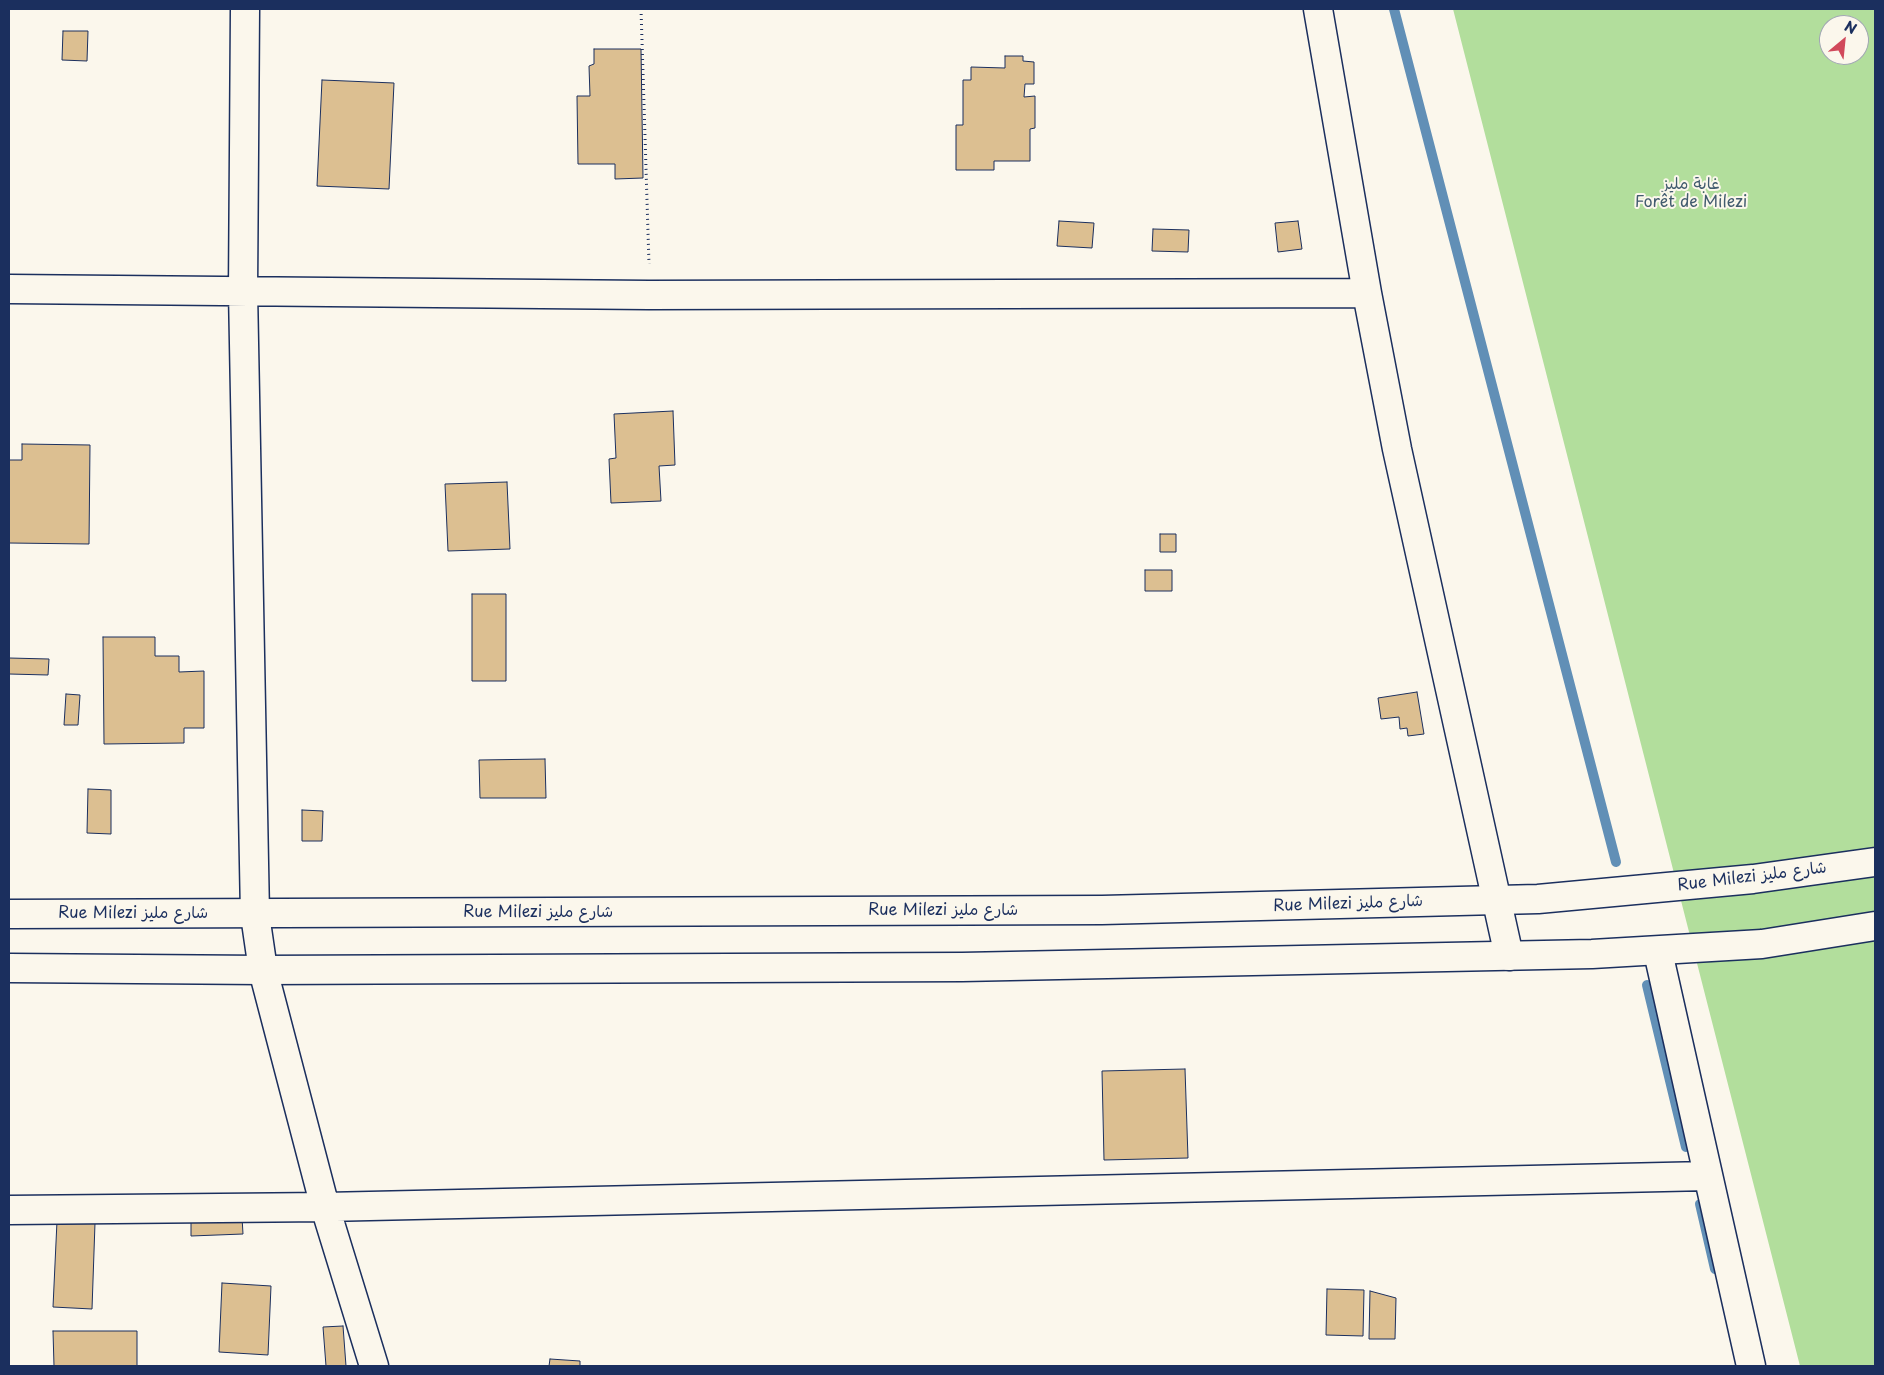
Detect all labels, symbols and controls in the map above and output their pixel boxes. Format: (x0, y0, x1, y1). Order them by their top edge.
north arrow (1819, 15, 1869, 65)
text: N (1841, 15, 1861, 39)
park label: غابة مليز Forêt de Milezi (1635, 175, 1747, 213)
street label: Rue Milezi شارع مليز (1676, 858, 1828, 896)
street label: Rue Milezi شارع مليز (1273, 892, 1423, 916)
street label: Rue Milezi شارع مليز (868, 901, 1018, 921)
street label: Rue Milezi شارع مليز (463, 903, 613, 923)
street label: Rue Milezi شارع مليز (58, 904, 208, 924)

